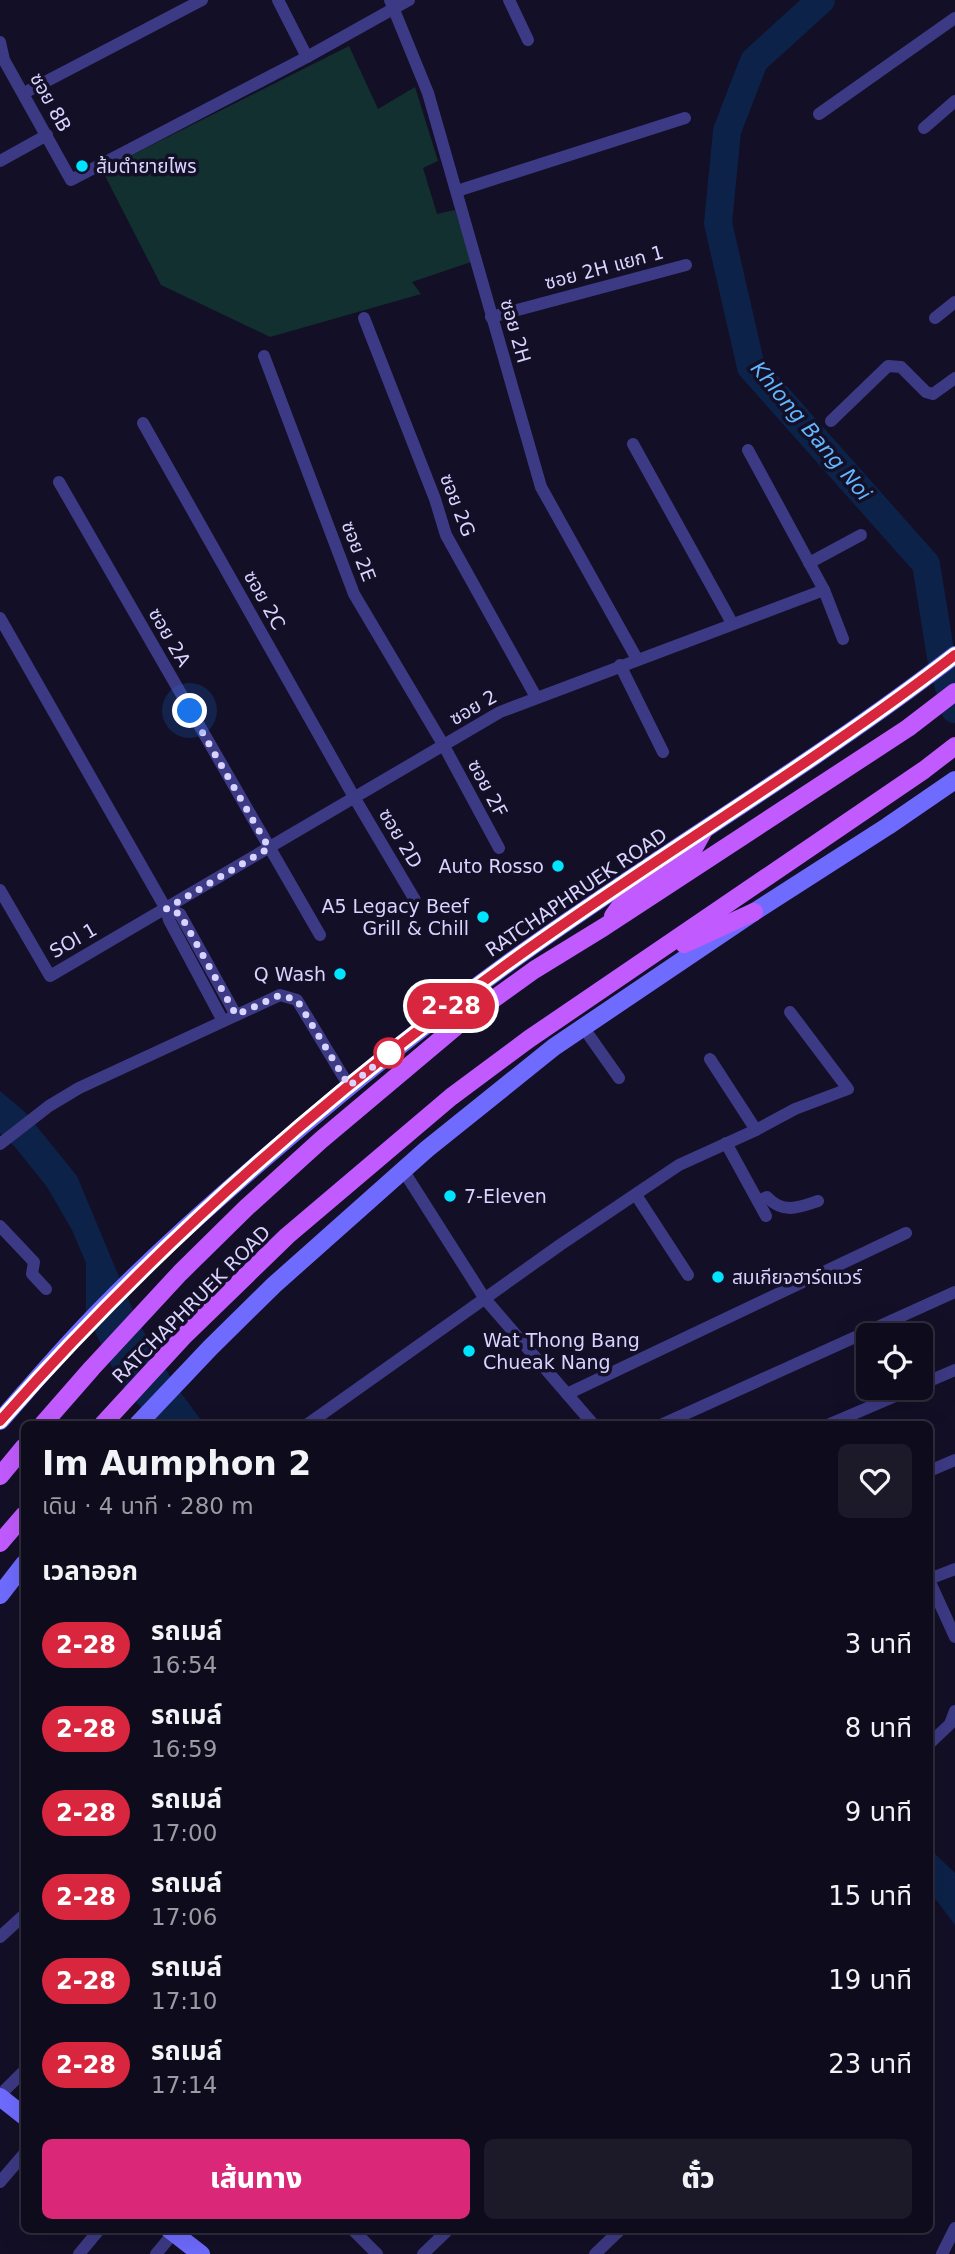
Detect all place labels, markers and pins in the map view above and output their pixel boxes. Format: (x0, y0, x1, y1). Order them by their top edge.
place label: ส้มตำยายไพร (96, 155, 197, 177)
marker: ส้มตำยายไพร (74, 158, 90, 174)
place label: Auto Rosso (438, 855, 544, 877)
marker: Auto Rosso (550, 858, 566, 874)
place label: A5 Legacy Beef Grill & Chill (321, 895, 470, 939)
marker: A5 Legacy Beef Grill & Chill (475, 909, 491, 925)
place label: Q Wash (254, 963, 326, 985)
marker: Q Wash (332, 966, 348, 982)
unlabelled marker (374, 1038, 404, 1068)
place label: 7-Eleven (464, 1185, 547, 1207)
marker: 7-Eleven (442, 1188, 458, 1204)
place label: สมเกียจฮาร์ดแวร์ (732, 1266, 862, 1288)
marker: สมเกียจฮาร์ดแวร์ (710, 1269, 726, 1285)
place label: Wat Thong Bang Chueak Nang (483, 1329, 640, 1373)
marker: Wat Thong Bang Chueak Nang (461, 1343, 477, 1359)

